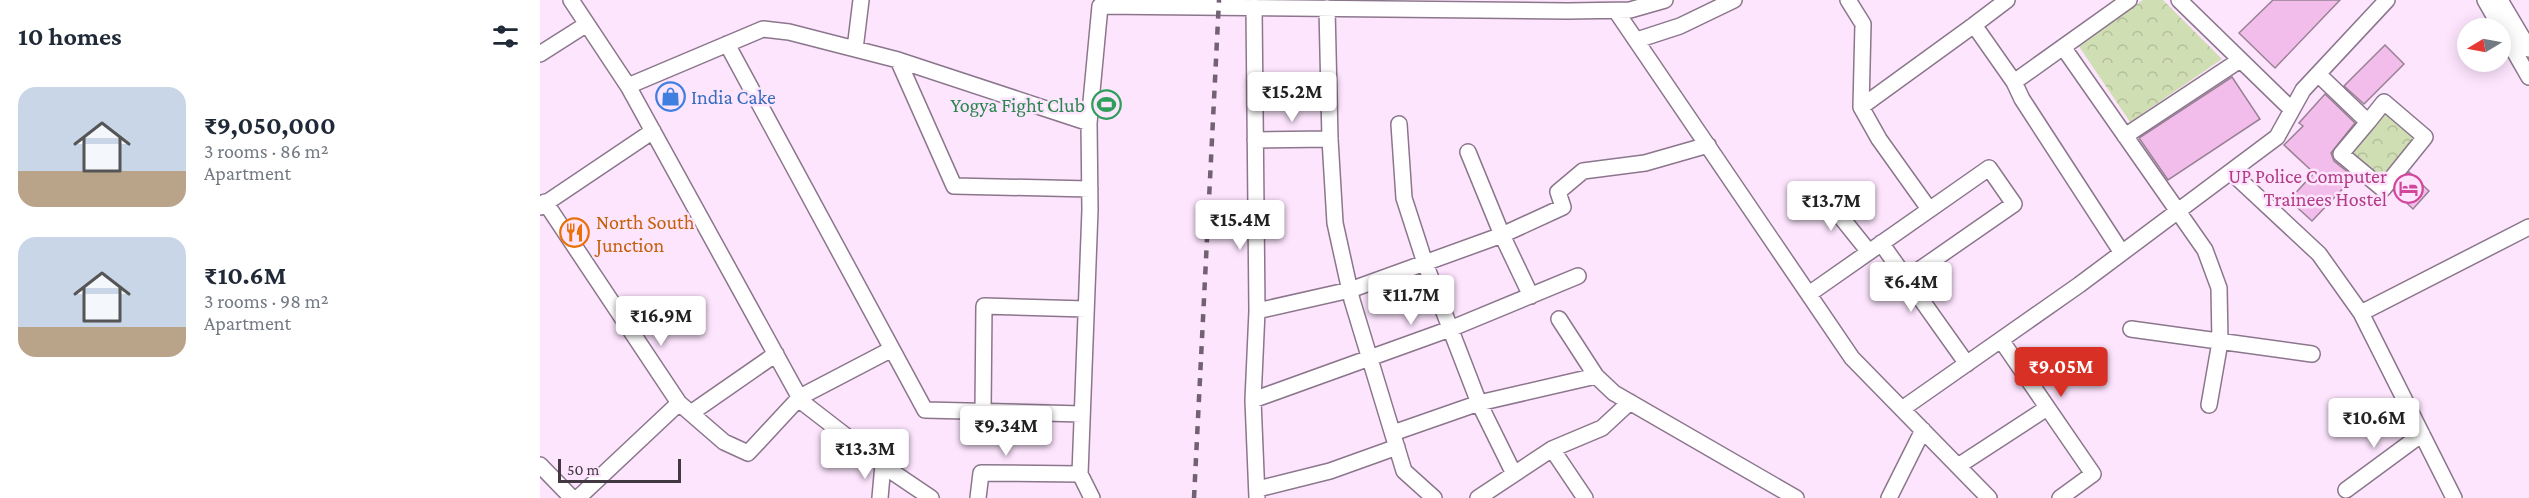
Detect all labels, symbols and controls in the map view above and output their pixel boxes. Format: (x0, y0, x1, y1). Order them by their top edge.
north arrow (2457, 18, 2511, 72)
map controls (2457, 18, 2511, 72)
icon: filters (489, 20, 522, 53)
text: 10 homes (18, 22, 122, 51)
pin: ₹15.2M (1243, 72, 1341, 123)
text: ₹15.2M (1262, 80, 1322, 102)
shop icon: India Cake (654, 81, 686, 113)
place label: India Cake (691, 86, 776, 108)
sports icon: Yogya Fight Club (1090, 89, 1122, 121)
place label: Yogya Fight Club (950, 94, 1085, 117)
icon: home (66, 111, 138, 183)
text: ₹9,050,000 (204, 111, 336, 140)
text: 3 rooms · 86 m² (204, 140, 329, 162)
text: Apartment (204, 162, 291, 184)
place label: UP Police Computer Trainees Hostel (2228, 165, 2387, 210)
hotel icon: UP Police Computer Trainees Hostel (2392, 172, 2424, 204)
pin: ₹13.7M (1782, 181, 1880, 232)
text: ₹13.7M (1801, 189, 1861, 211)
pin: ₹15.4M (1191, 200, 1289, 251)
text: ₹15.4M (1209, 208, 1271, 230)
place label: North South Junction (594, 211, 695, 257)
restaurant icon: North South Junction (559, 217, 591, 249)
icon: home (66, 261, 138, 333)
text: ₹10.6M (204, 261, 286, 290)
pin: ₹6.4M (1869, 262, 1953, 313)
text: ₹6.4M (1884, 270, 1938, 292)
pin: ₹11.7M (1362, 275, 1460, 326)
text: ₹11.7M (1382, 283, 1440, 305)
text: 3 rooms · 98 m² (204, 290, 329, 312)
pin: ₹16.9M (612, 296, 710, 347)
text: ₹16.9M (630, 304, 692, 326)
text: Apartment (204, 312, 291, 334)
pin: ₹9.05M (2012, 347, 2110, 398)
text: ₹9.05M (2029, 355, 2093, 377)
pin: ₹10.6M (2325, 398, 2423, 449)
pin: ₹9.34M (957, 406, 1055, 457)
text: ₹10.6M (2342, 406, 2406, 428)
text: ₹9.34M (974, 414, 1038, 436)
pin: ₹13.3M (816, 429, 914, 480)
text: ₹13.3M (835, 437, 895, 459)
scale bar (558, 456, 681, 484)
text: 50 m (567, 461, 599, 478)

